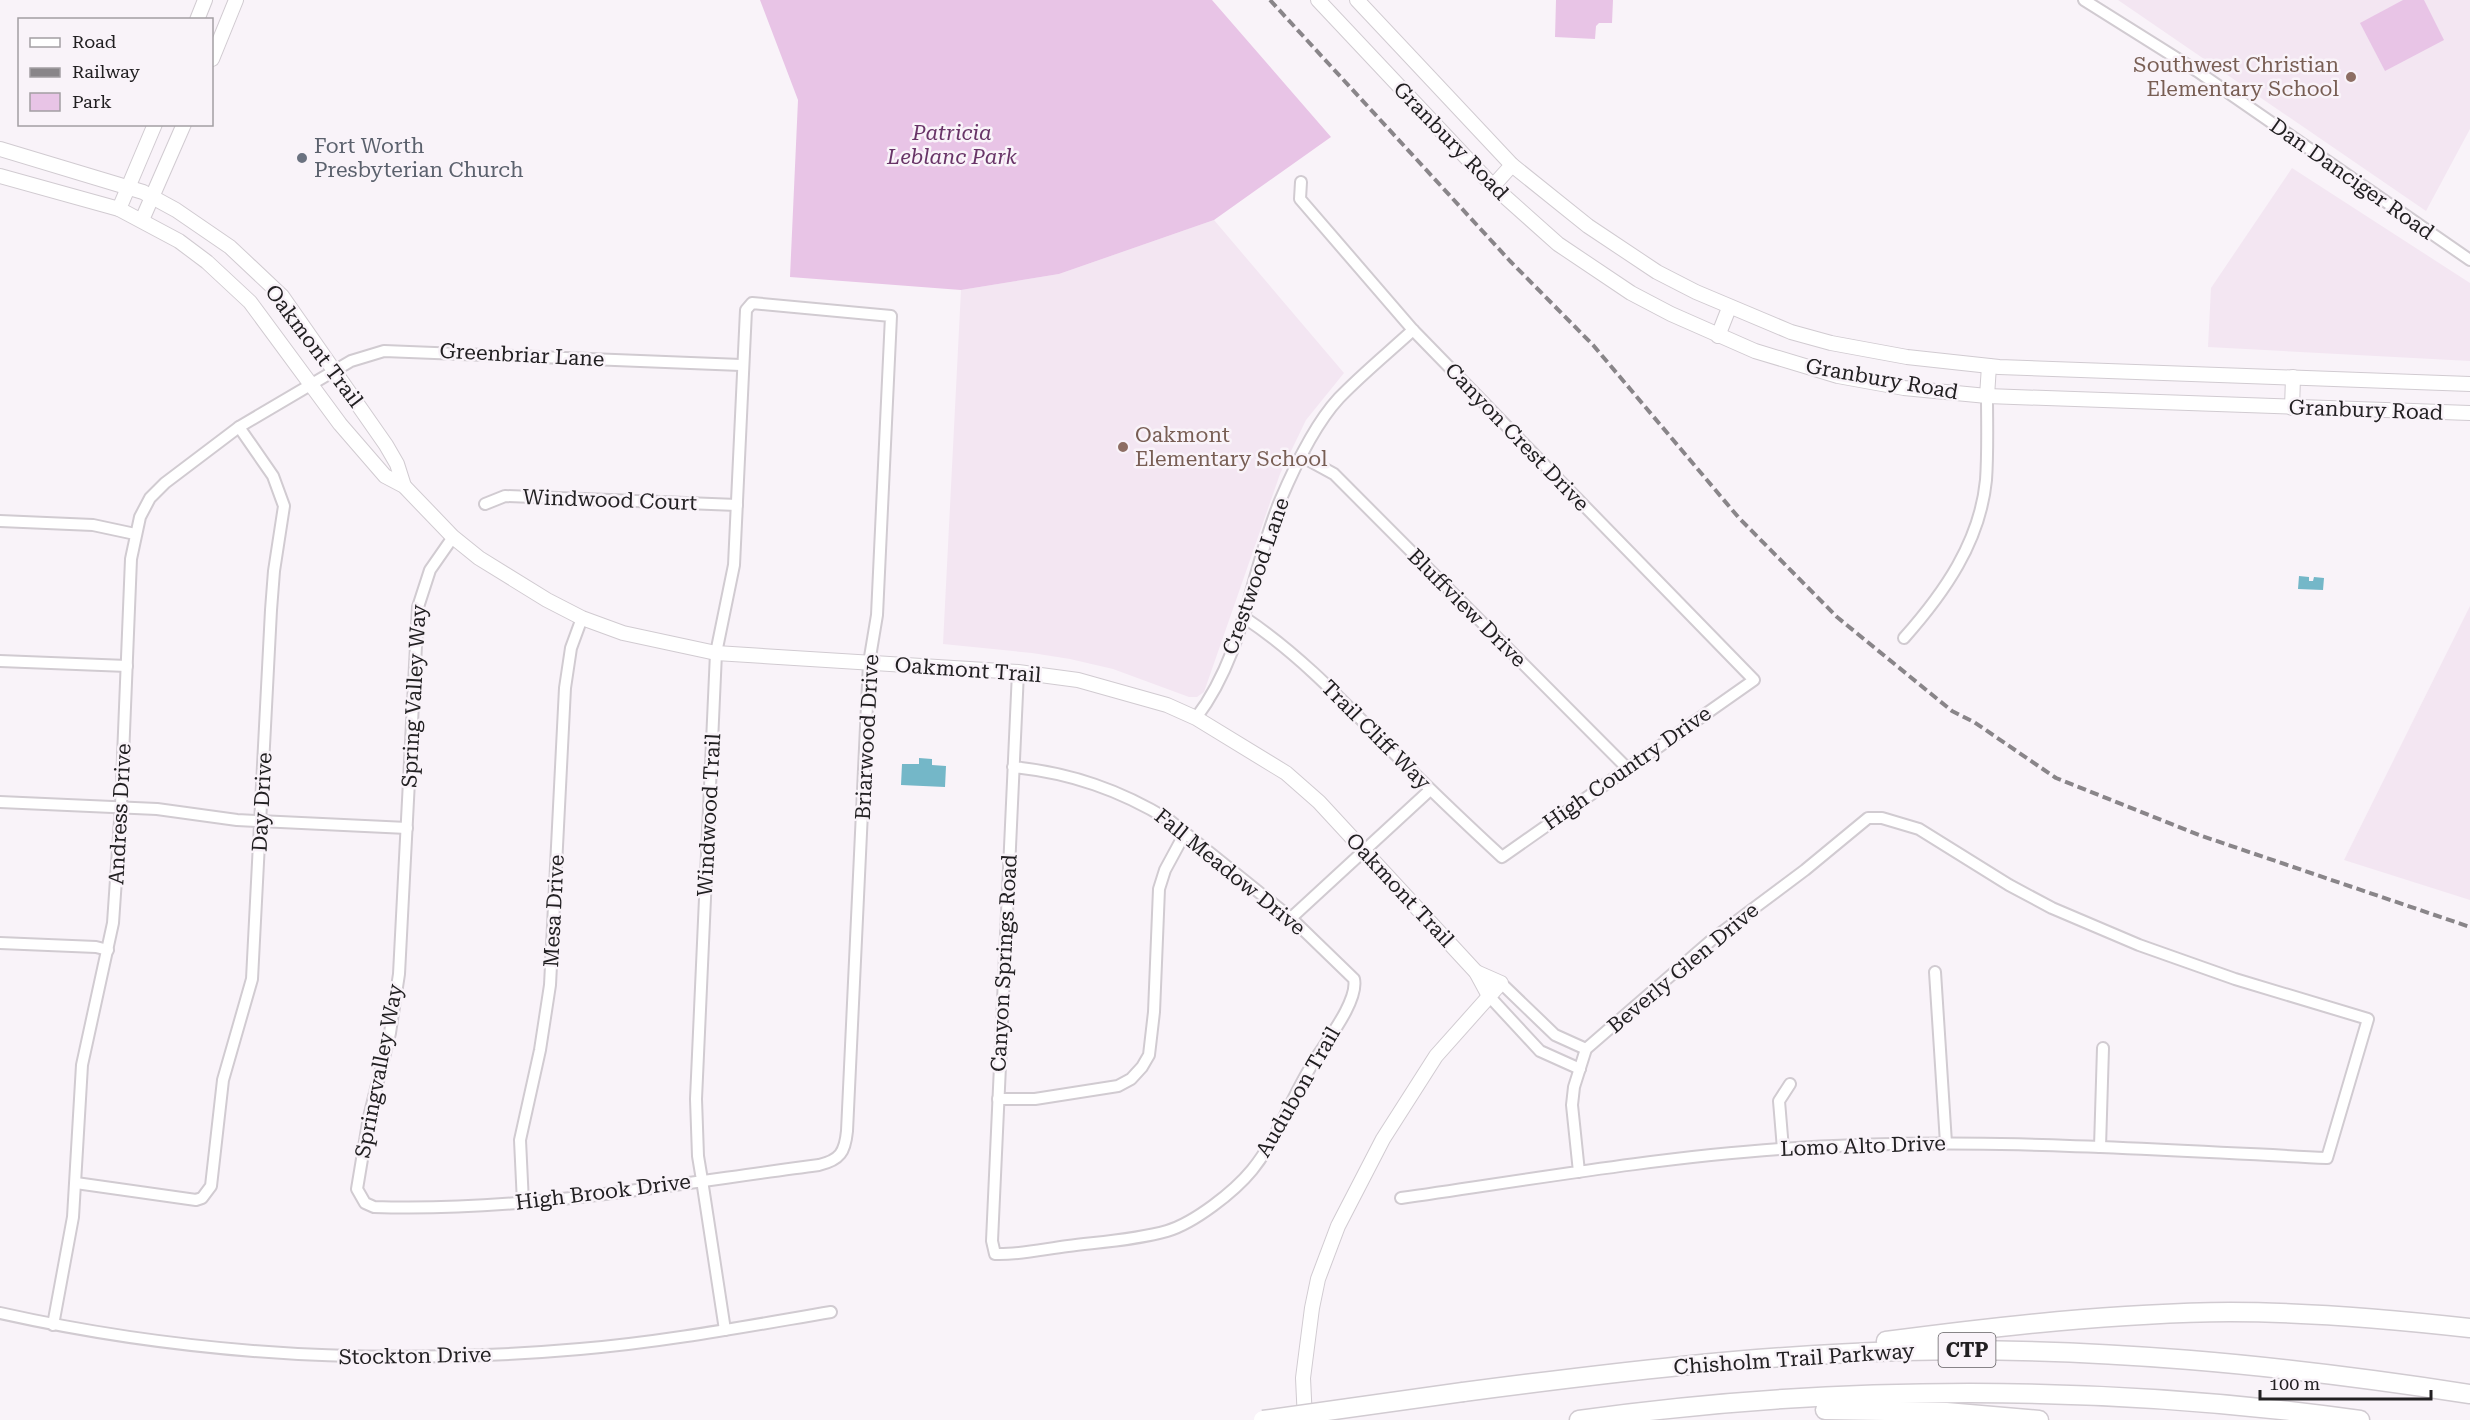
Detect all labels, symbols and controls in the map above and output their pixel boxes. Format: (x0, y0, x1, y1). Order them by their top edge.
legend (18, 18, 213, 126)
text: Road (72, 31, 117, 52)
place label: Southwest Christian Elementary School (2133, 53, 2340, 101)
text: Railway (72, 61, 140, 82)
marker: Southwest Christian Elementary School (2344, 70, 2358, 84)
street label: Granbury Road (1389, 77, 1514, 205)
text: Park (72, 91, 112, 112)
street label: Dan Danciger Road (2265, 113, 2439, 245)
park label: Patricia Leblanc Park (886, 121, 1018, 169)
place label: Fort Worth Presbyterian Church (314, 134, 524, 182)
marker: Fort Worth Presbyterian Church (295, 151, 309, 165)
street label: Oakmont Trail (260, 280, 368, 412)
street label: Greenbriar Lane (439, 339, 605, 371)
street label: Granbury Road (1804, 354, 1961, 404)
street label: Canyon Crest Drive (1440, 358, 1594, 516)
street label: Granbury Road (2288, 395, 2444, 425)
place label: Oakmont Elementary School (1135, 423, 1328, 471)
marker: Oakmont Elementary School (1116, 440, 1130, 454)
street label: Windwood Court (522, 485, 698, 515)
street label: Crestwood Lane (1218, 494, 1294, 658)
street label: Bluffview Drive (1403, 544, 1531, 672)
street label: Spring Valley Way (397, 603, 431, 788)
street label: Briarwood Drive (851, 653, 883, 821)
street label: Oakmont Trail (894, 653, 1043, 687)
street label: Trail Cliff Way (1316, 675, 1436, 795)
street label: High Country Drive (1539, 701, 1715, 835)
street label: Windwood Trail (693, 732, 725, 897)
street label: Andress Drive (104, 743, 136, 885)
street label: Day Drive (247, 752, 277, 852)
street label: Fall Meadow Drive (1150, 804, 1310, 940)
street label: Oakmont Trail (1341, 828, 1459, 952)
street label: Canyon Springs Road (986, 853, 1022, 1072)
street label: Mesa Drive (539, 854, 569, 968)
street label: Beverly Glen Drive (1603, 898, 1763, 1038)
street label: Springvalley Way (350, 981, 408, 1160)
street label: Audubon Trail (1251, 1022, 1345, 1161)
street label: Lomo Alto Drive (1780, 1131, 1946, 1161)
street label: High Brook Drive (514, 1169, 692, 1215)
road number: CTP (1938, 1333, 1996, 1367)
street label: Chisholm Trail Parkway (1673, 1339, 1916, 1379)
street label: Stockton Drive (338, 1343, 492, 1369)
scale bar (2260, 1363, 2431, 1401)
text: 100 m (2269, 1373, 2320, 1394)

